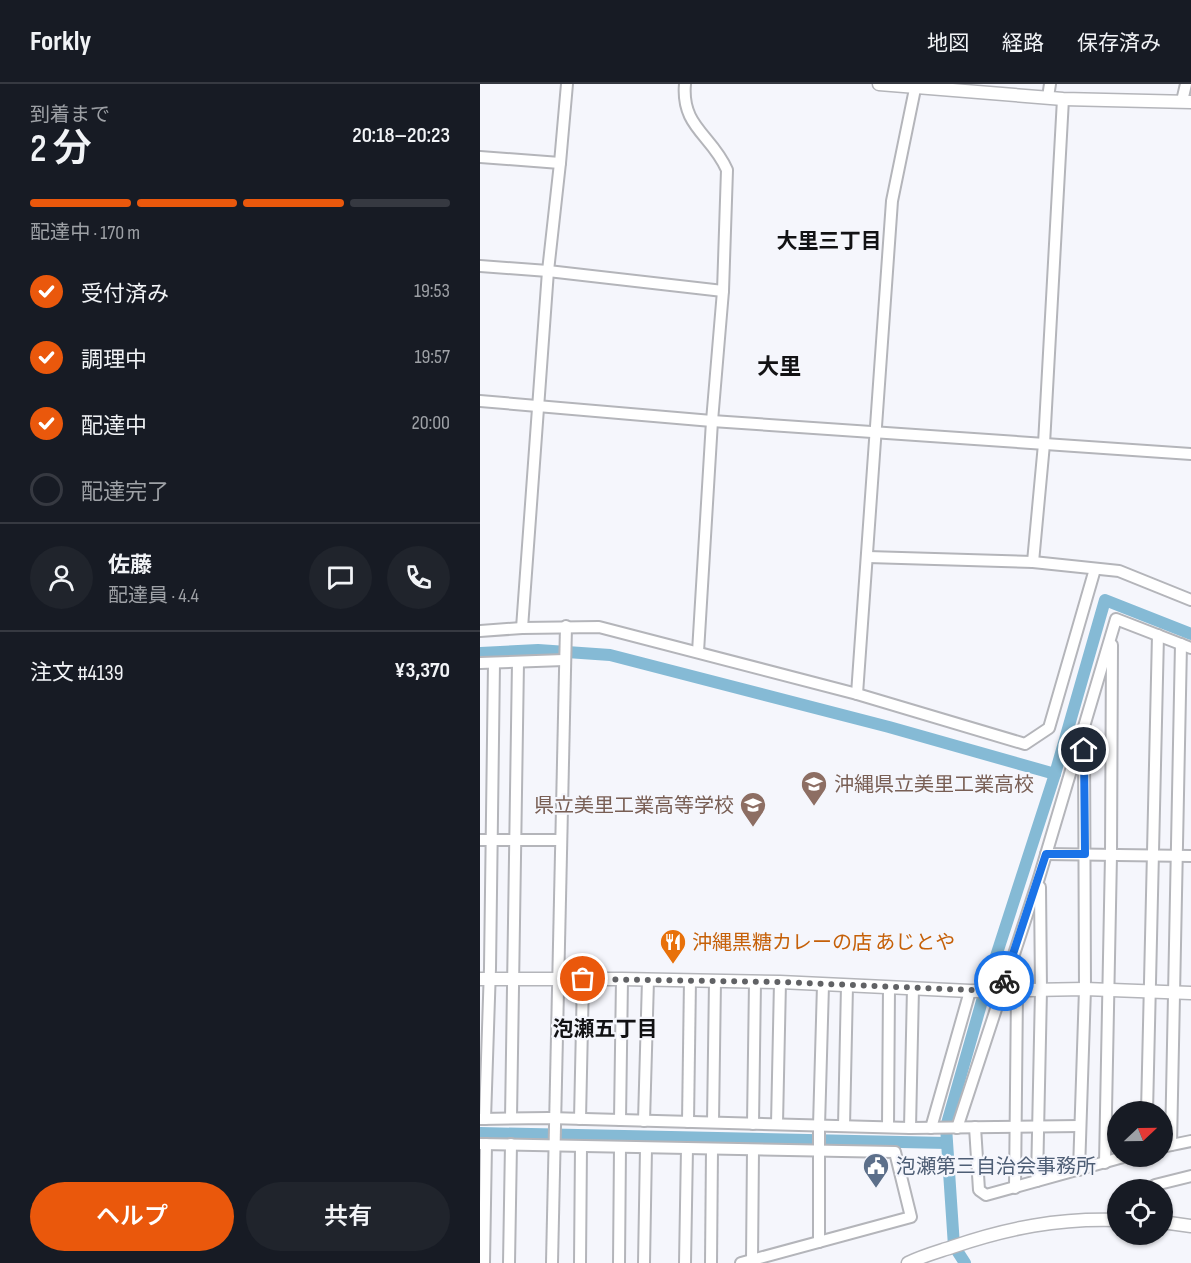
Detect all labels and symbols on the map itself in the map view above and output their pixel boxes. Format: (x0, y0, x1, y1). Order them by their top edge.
district label: 大里三丁目 (777, 229, 882, 254)
district label: 大里 (757, 354, 801, 381)
pin (1058, 724, 1109, 775)
school or university icon: 沖縄県立美里工業高校 (799, 769, 829, 807)
place label: 沖縄県立美里工業高校 (834, 773, 1034, 797)
school or university icon: 県立美里工業高等学校 (738, 790, 768, 828)
place label: 県立美里工業高等学校 (534, 794, 734, 818)
restaurant icon: 沖縄黒糖カレーの店 あじとや (658, 927, 688, 965)
place label: 沖縄黒糖カレーの店 あじとや (692, 931, 955, 955)
courier (974, 951, 1034, 1011)
pin (557, 953, 608, 1004)
district label: 泡瀬五丁目 (553, 1017, 658, 1042)
north arrow (1107, 1101, 1173, 1167)
public building icon: 泡瀬第三自治会事務所 (861, 1151, 891, 1189)
place label: 泡瀬第三自治会事務所 (896, 1155, 1096, 1179)

